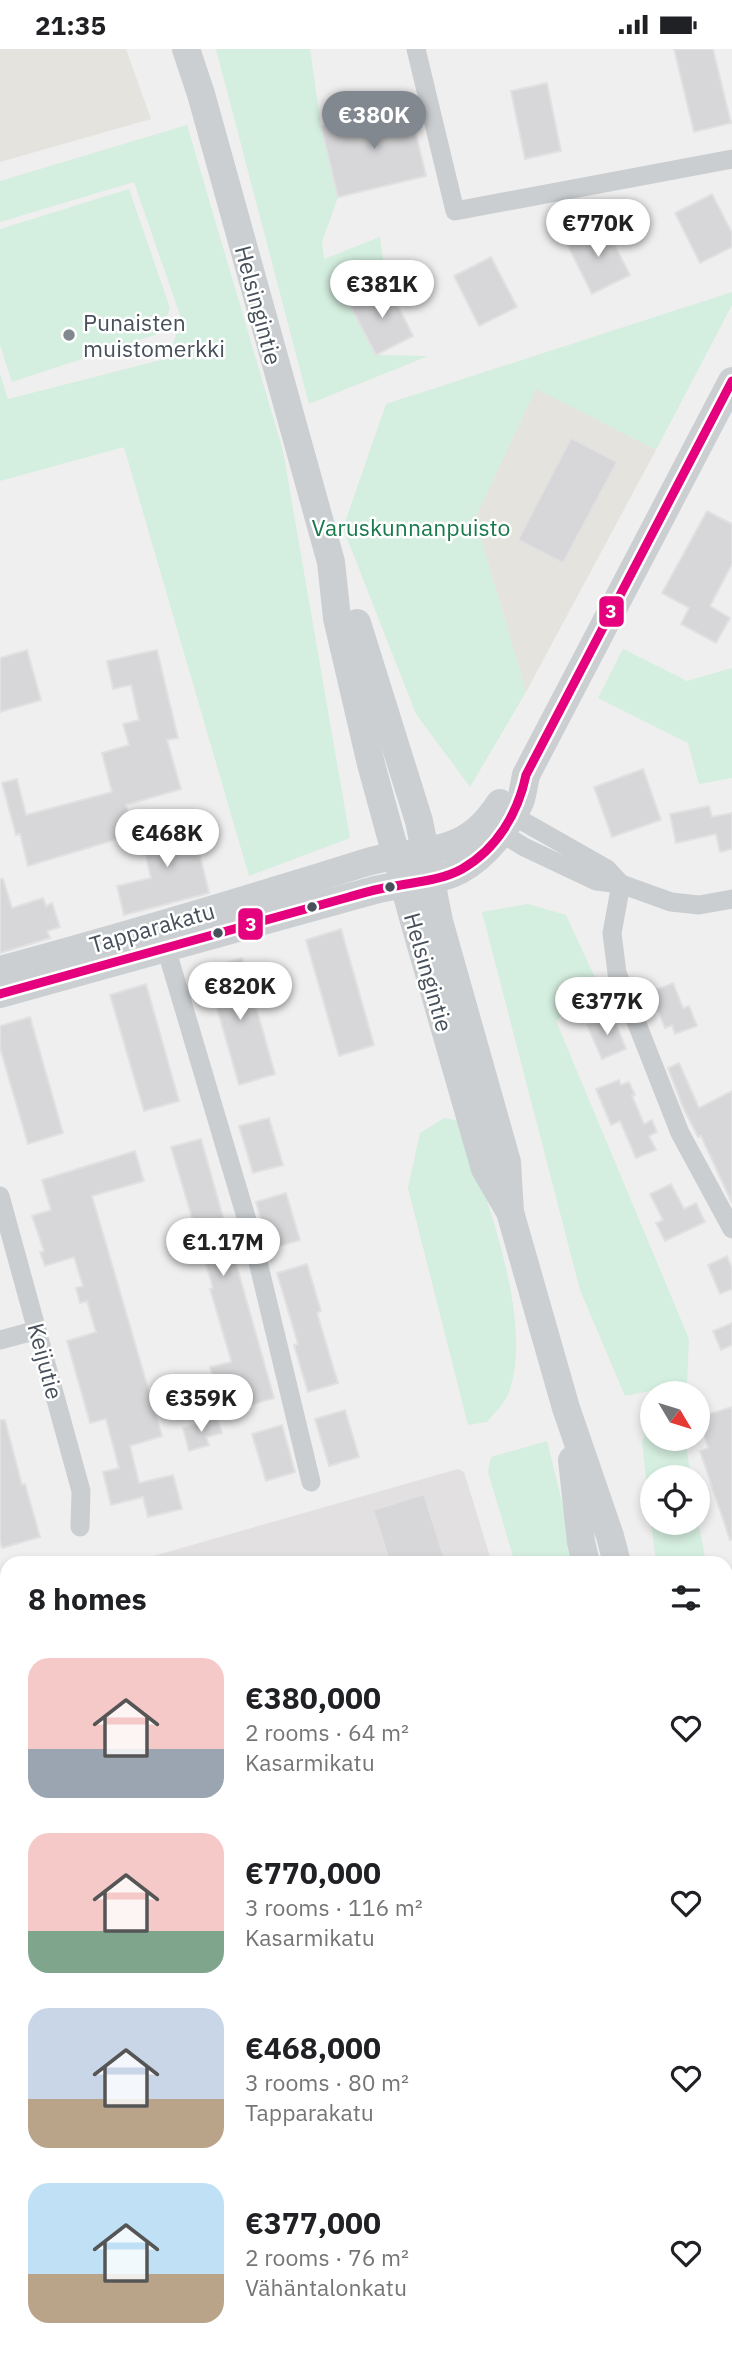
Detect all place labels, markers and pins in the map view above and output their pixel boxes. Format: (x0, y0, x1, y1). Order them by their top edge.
pin: €380K (325, 91, 423, 151)
pin: €770K (549, 199, 647, 259)
pin: €381K (333, 261, 431, 320)
place label: Punaisten muistomerkki (83, 307, 225, 363)
marker: Punaisten muistomerkki (61, 327, 77, 343)
pin: €468K (118, 809, 216, 869)
unlabelled marker (383, 880, 397, 894)
unlabelled marker (305, 900, 319, 914)
unlabelled marker (211, 926, 225, 940)
pin: €820K (191, 963, 289, 1022)
pin: €377K (558, 977, 656, 1037)
pin: €1.17M (166, 1219, 280, 1278)
pin: €359K (152, 1375, 250, 1434)

